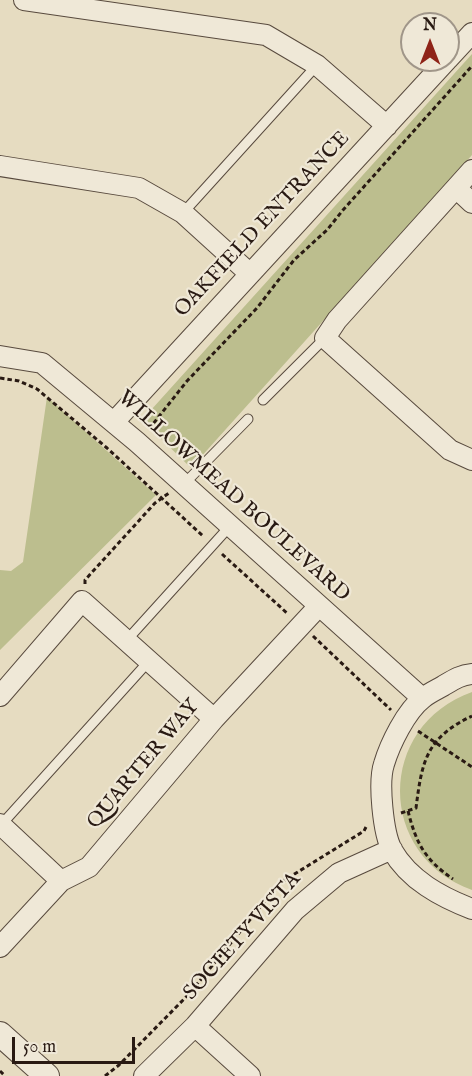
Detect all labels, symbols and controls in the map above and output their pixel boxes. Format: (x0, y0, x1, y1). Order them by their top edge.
north arrow (400, 12, 460, 72)
text: N (423, 16, 437, 36)
street label: OAKFIELD ENTRANCE (170, 127, 356, 323)
street label: WILLOWMEAD BOULEVARD (112, 386, 354, 608)
street label: QUARTER WAY (83, 695, 205, 835)
street label: SOCIETY VISTA (179, 868, 307, 1006)
scale bar (15, 1025, 138, 1063)
text: 50 m (23, 1036, 56, 1059)

